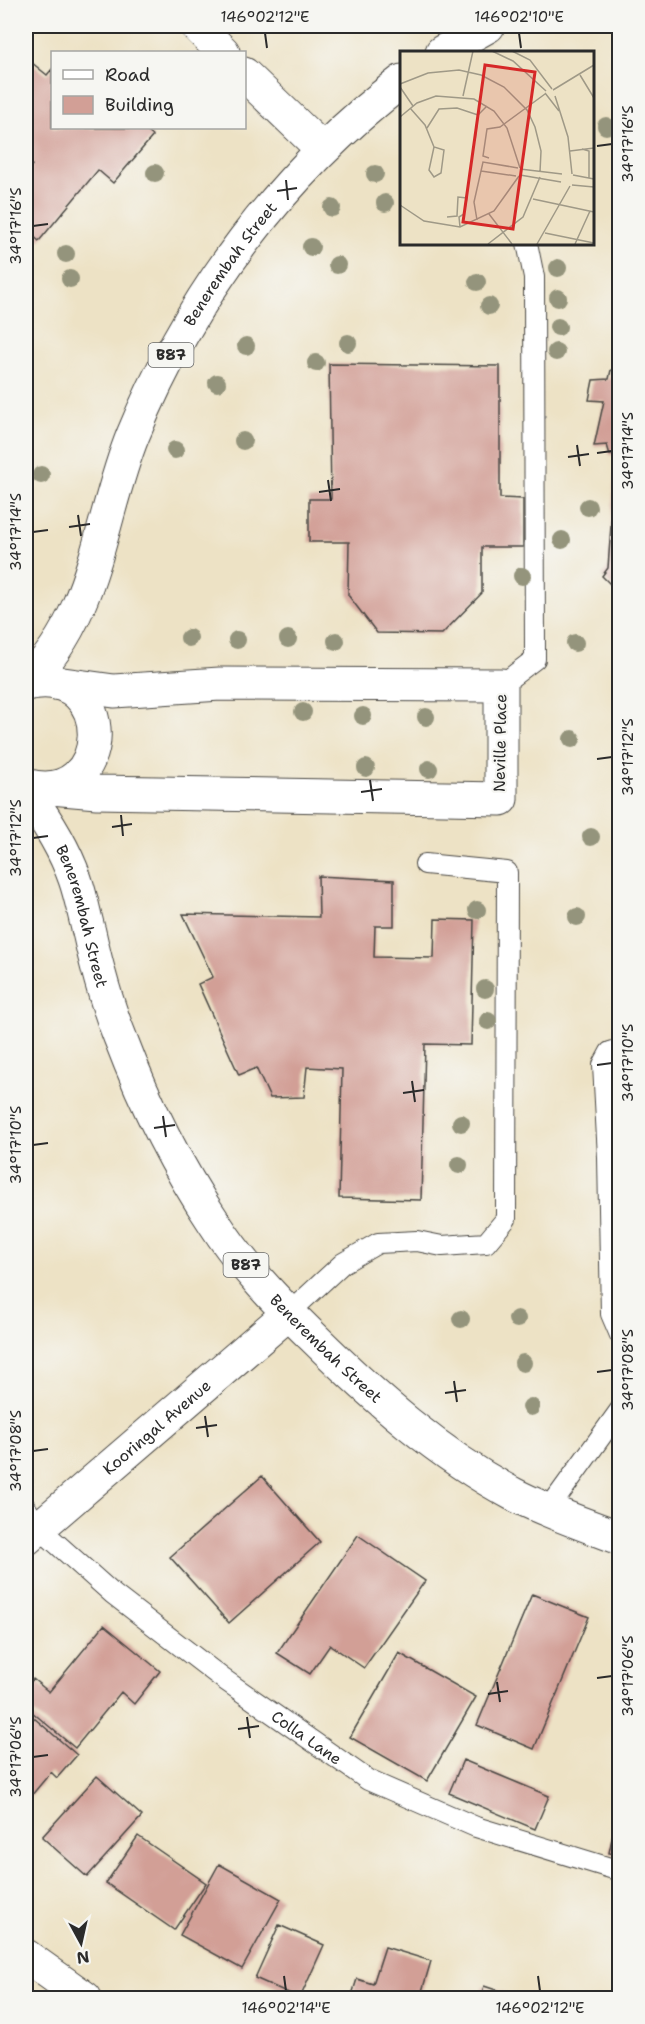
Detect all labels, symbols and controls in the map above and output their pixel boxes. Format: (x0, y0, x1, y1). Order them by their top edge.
text: 146°02'12"E (221, 7, 309, 27)
text: 146°02'10"E (474, 7, 564, 27)
legend (51, 51, 246, 129)
inset map (400, 51, 594, 244)
text: Road (105, 63, 150, 87)
text: Building (105, 93, 174, 117)
text: 34°17'16"S (618, 105, 638, 183)
text: 34°17'16"S (6, 187, 26, 265)
street label: Benerembah Street (179, 197, 281, 330)
road number: B87 (148, 343, 194, 367)
text: 34°17'14"S (618, 412, 638, 490)
text: 34°17'14"S (6, 493, 26, 571)
street label: Neville Place (489, 694, 511, 792)
text: 34°17'12"S (618, 718, 638, 796)
text: 34°17'12"S (6, 799, 26, 877)
street label: Benerembah Street (51, 841, 113, 990)
text: 34°17'10"S (618, 1024, 638, 1102)
text: 34°17'10"S (6, 1106, 26, 1184)
road number: B87 (224, 1253, 268, 1277)
street label: Benerembah Street (265, 1290, 387, 1407)
text: 34°17'08"S (618, 1329, 638, 1411)
street label: Kooringal Avenue (98, 1375, 215, 1479)
text: 34°17'08"S (6, 1410, 26, 1492)
text: 34°17'06"S (618, 1635, 638, 1717)
street label: Colla Lane (267, 1705, 346, 1769)
text: 34°17'06"S (6, 1716, 26, 1798)
north arrow (51, 1913, 111, 1973)
text: N (75, 1946, 91, 1969)
text: 146°02'14"E (241, 1998, 331, 2018)
text: 146°02'12"E (496, 1998, 584, 2018)

